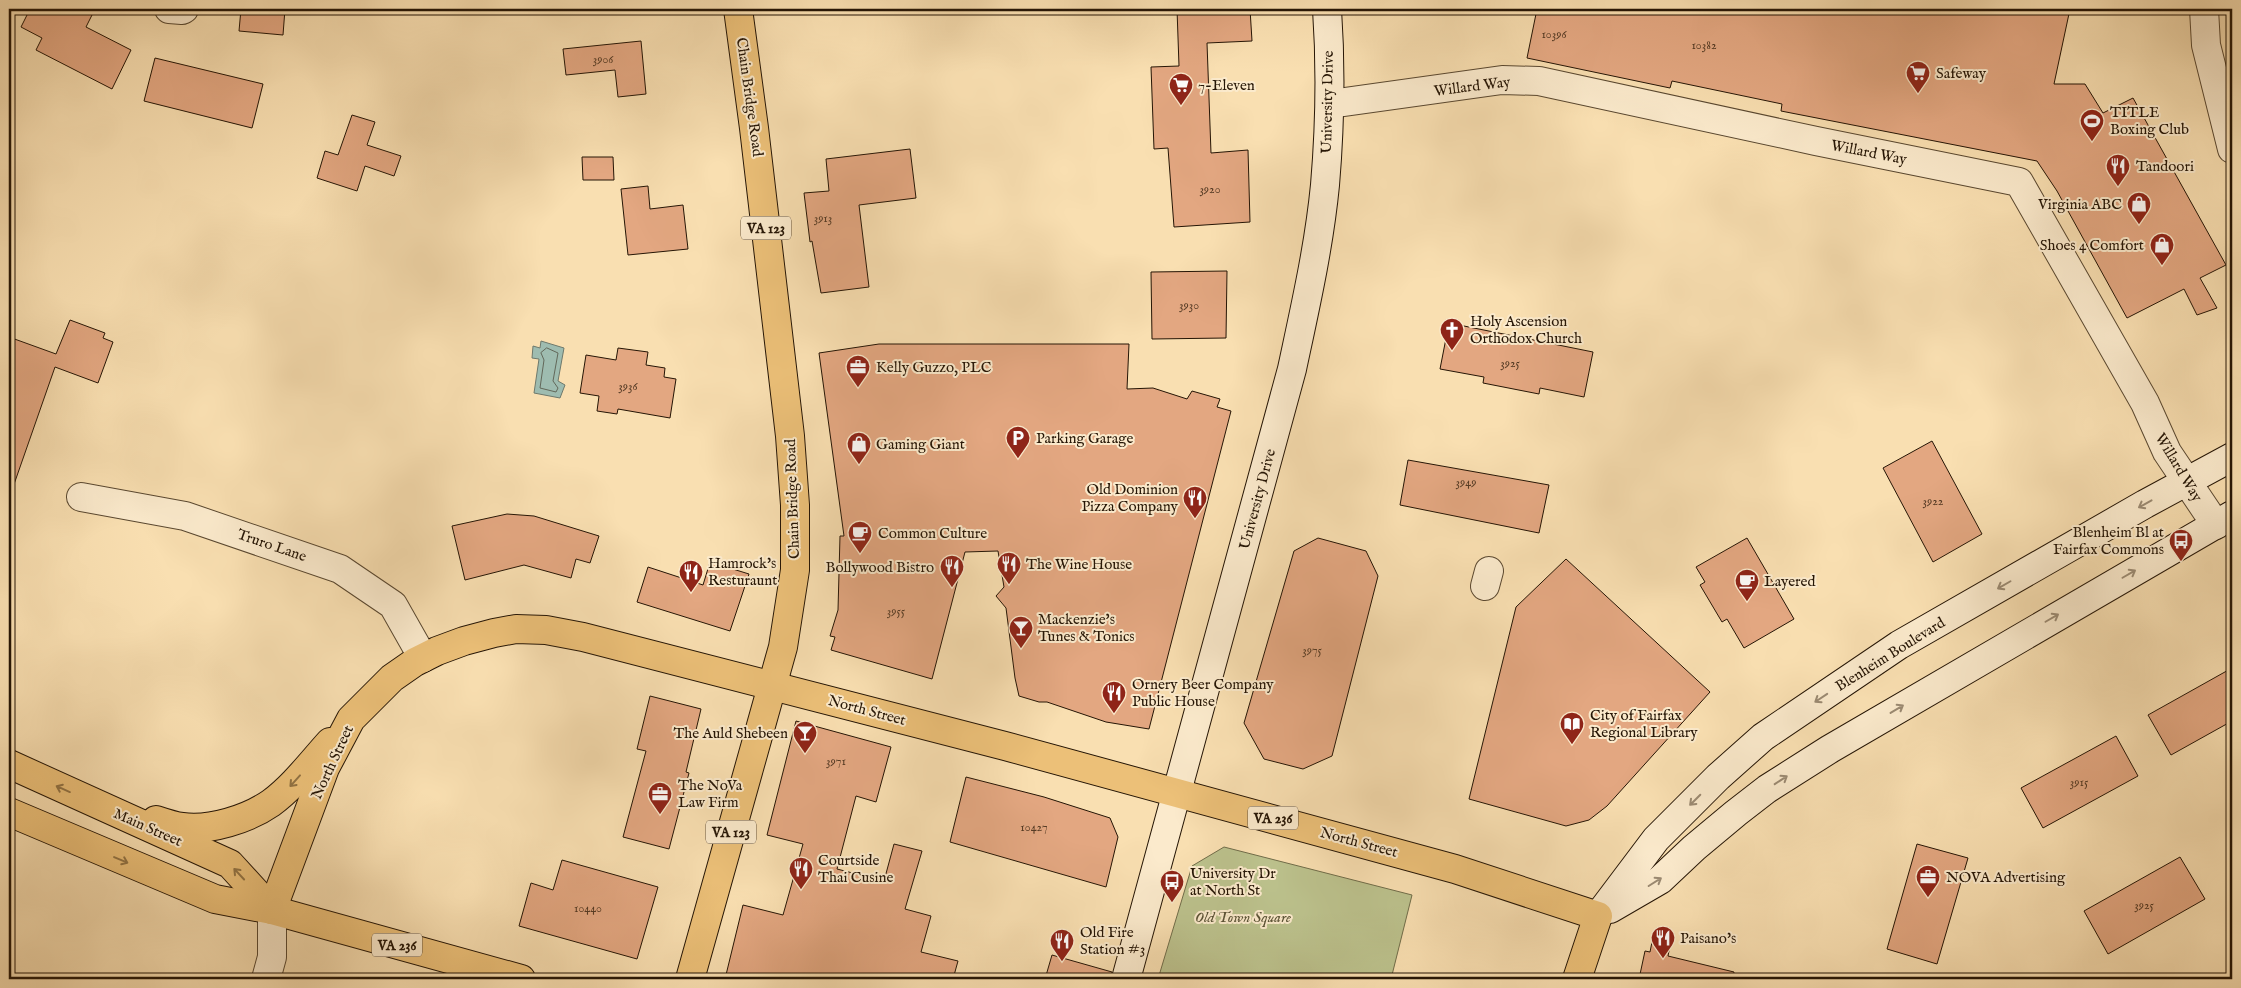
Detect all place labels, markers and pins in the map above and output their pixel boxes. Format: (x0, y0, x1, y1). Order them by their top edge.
supermarket icon: Safeway (1905, 60, 1931, 94)
place label: Safeway (1936, 64, 1987, 83)
supermarket icon: 7-Eleven (1168, 72, 1194, 106)
place label: 7-Eleven (1198, 76, 1255, 95)
place label: TITLE Boxing Club (2110, 103, 2189, 139)
sports icon: TITLE Boxing Club (2079, 108, 2105, 142)
restaurant icon: Tandoori (2105, 153, 2131, 187)
place label: Tandoori (2136, 157, 2194, 176)
shop icon: Virginia ABC (2126, 191, 2152, 225)
place label: Virginia ABC (2037, 195, 2122, 214)
shop icon: Shoes 4 Comfort (2149, 232, 2175, 266)
place label: Shoes 4 Comfort (2040, 236, 2144, 255)
place label: Holy Ascension Orthodox Church (1470, 312, 1582, 348)
church icon: Holy Ascension Orthodox Church (1439, 317, 1465, 351)
office icon: Kelly Guzzo, PLC (845, 354, 871, 388)
place label: Kelly Guzzo, PLC (876, 358, 992, 377)
parking icon: Parking Garage (1005, 425, 1031, 459)
place label: Parking Garage (1036, 429, 1133, 448)
shop icon: Gaming Giant (846, 431, 872, 465)
place label: Gaming Giant (876, 435, 965, 454)
place label: Old Dominion Pizza Company (1081, 480, 1179, 516)
restaurant icon: Old Dominion Pizza Company (1182, 485, 1208, 519)
cafe icon: Common Culture (847, 520, 873, 554)
place label: Blenheim Bl at Fairfax Commons (2053, 523, 2164, 559)
place label: Common Culture (878, 524, 987, 543)
bus stop icon: Blenheim Bl at Fairfax Commons (2168, 528, 2194, 562)
restaurant icon: The Wine House (996, 551, 1022, 585)
place label: Hamrock's Resturaunt (708, 554, 777, 590)
restaurant icon: Bollywood Bistro (939, 554, 965, 588)
place label: The Wine House (1026, 555, 1132, 574)
place label: Bollywood Bistro (825, 558, 934, 577)
restaurant icon: Hamrock's Resturaunt (678, 559, 704, 593)
cafe icon: Layered (1734, 568, 1760, 602)
place label: Layered (1764, 572, 1816, 591)
place label: Mackenzie's Tunes & Tonics (1038, 610, 1135, 646)
bar icon: Mackenzie's Tunes & Tonics (1008, 615, 1034, 649)
place label: Ornery Beer Company Public House (1132, 675, 1274, 711)
restaurant icon: Ornery Beer Company Public House (1101, 680, 1127, 714)
place label: City of Fairfax Regional Library (1590, 706, 1698, 742)
library icon: City of Fairfax Regional Library (1559, 711, 1585, 745)
bar icon: The Auld Shebeen (792, 720, 818, 754)
place label: The Auld Shebeen (673, 724, 788, 743)
place label: The NoVa Law Firm (678, 776, 743, 812)
office icon: The NoVa Law Firm (647, 781, 673, 815)
place label: Courtside Thai Cusine (818, 851, 894, 887)
restaurant icon: Courtside Thai Cusine (788, 856, 814, 890)
place label: University Dr at North St (1190, 864, 1276, 900)
office icon: NOVA Advertising (1915, 864, 1941, 898)
place label: NOVA Advertising (1946, 868, 2066, 887)
bus stop icon: University Dr at North St (1159, 869, 1185, 903)
place label: Old Fire Station #3 (1080, 923, 1145, 959)
restaurant icon: Paisano's (1650, 925, 1676, 959)
restaurant icon: Old Fire Station #3 (1049, 928, 1075, 962)
place label: Paisano's (1680, 929, 1736, 948)

